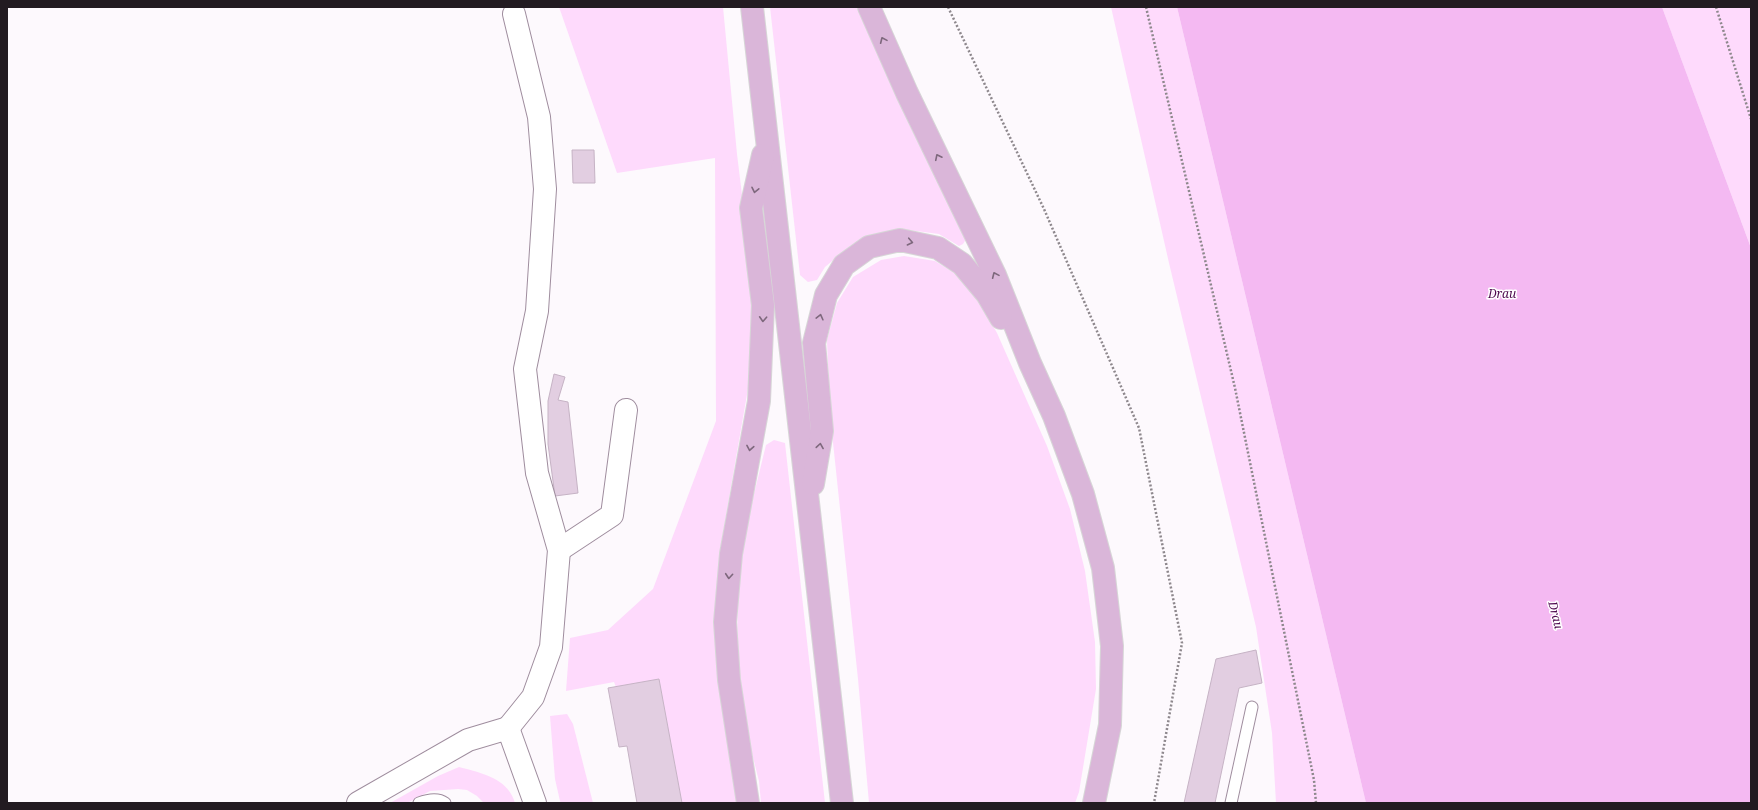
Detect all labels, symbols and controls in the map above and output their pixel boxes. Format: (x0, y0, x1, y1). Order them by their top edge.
one-way arrow (880, 36, 888, 44)
one-way arrow (935, 154, 943, 162)
one-way arrow (752, 187, 760, 193)
one-way arrow (907, 238, 913, 246)
one-way arrow (992, 271, 1000, 279)
water label: Drau (1487, 285, 1516, 302)
one-way arrow (816, 314, 824, 320)
one-way arrow (758, 316, 767, 322)
one-way arrow (815, 443, 823, 449)
one-way arrow (747, 445, 755, 451)
one-way arrow (725, 573, 734, 579)
water label: Drau (1544, 598, 1568, 631)

